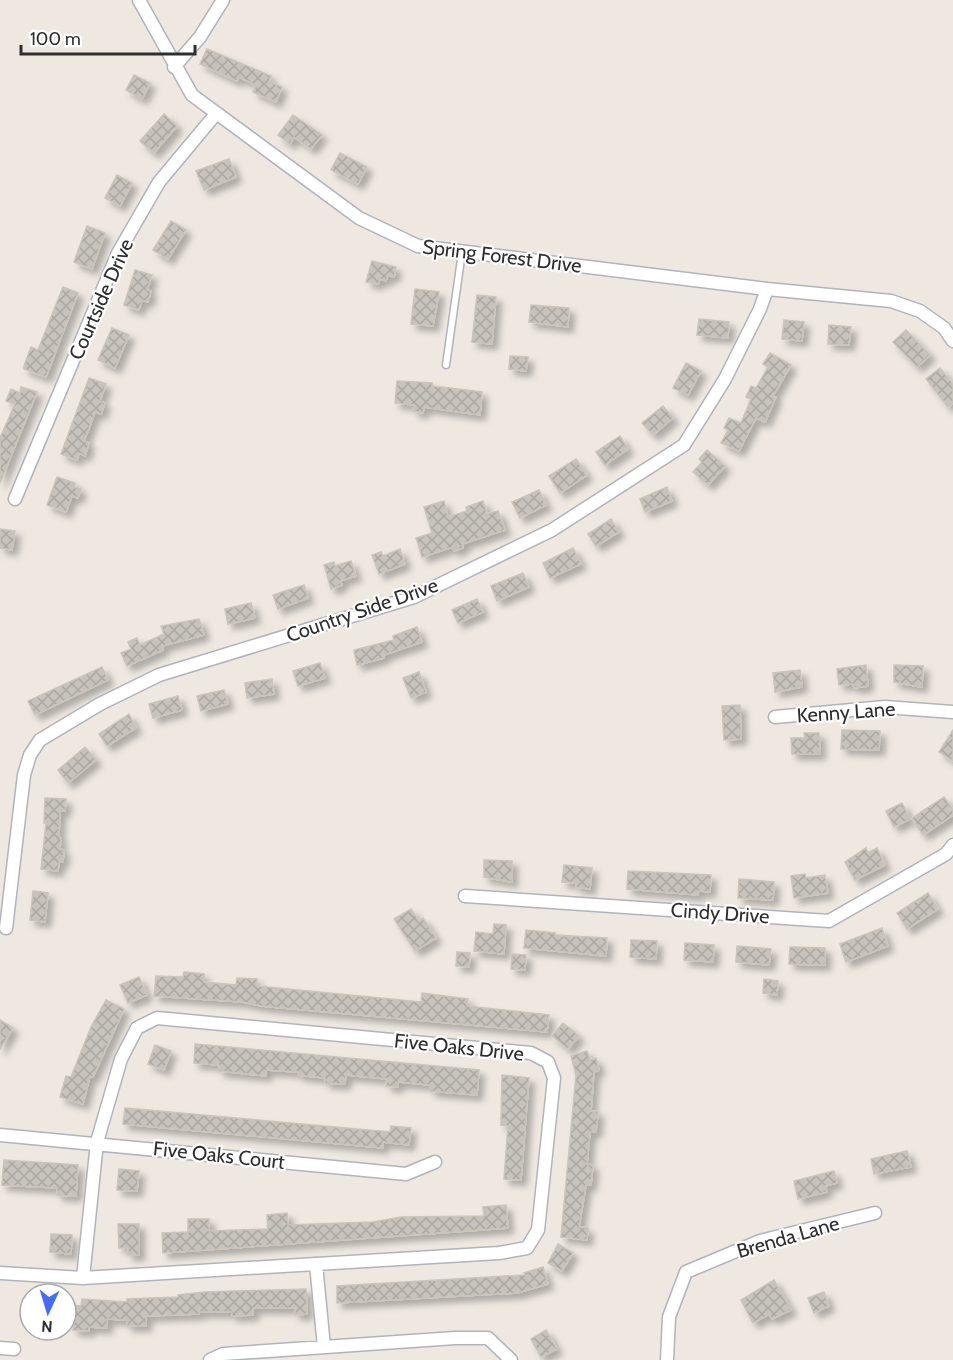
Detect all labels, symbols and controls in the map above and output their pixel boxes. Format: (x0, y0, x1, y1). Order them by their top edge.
scale bar (21, 18, 195, 56)
text: 100 m (30, 28, 81, 50)
street label: Spring Forest Drive (421, 234, 583, 278)
street label: Courtside Drive (64, 235, 138, 363)
street label: Country Side Drive (283, 573, 441, 647)
street label: Kenny Lane (796, 697, 896, 727)
street label: Cindy Drive (670, 898, 770, 928)
street label: Five Oaks Drive (393, 1028, 525, 1066)
street label: Five Oaks Court (152, 1136, 286, 1174)
street label: Brenda Lane (734, 1211, 842, 1263)
north arrow (18, 1282, 78, 1342)
text: N (41, 1317, 53, 1336)

